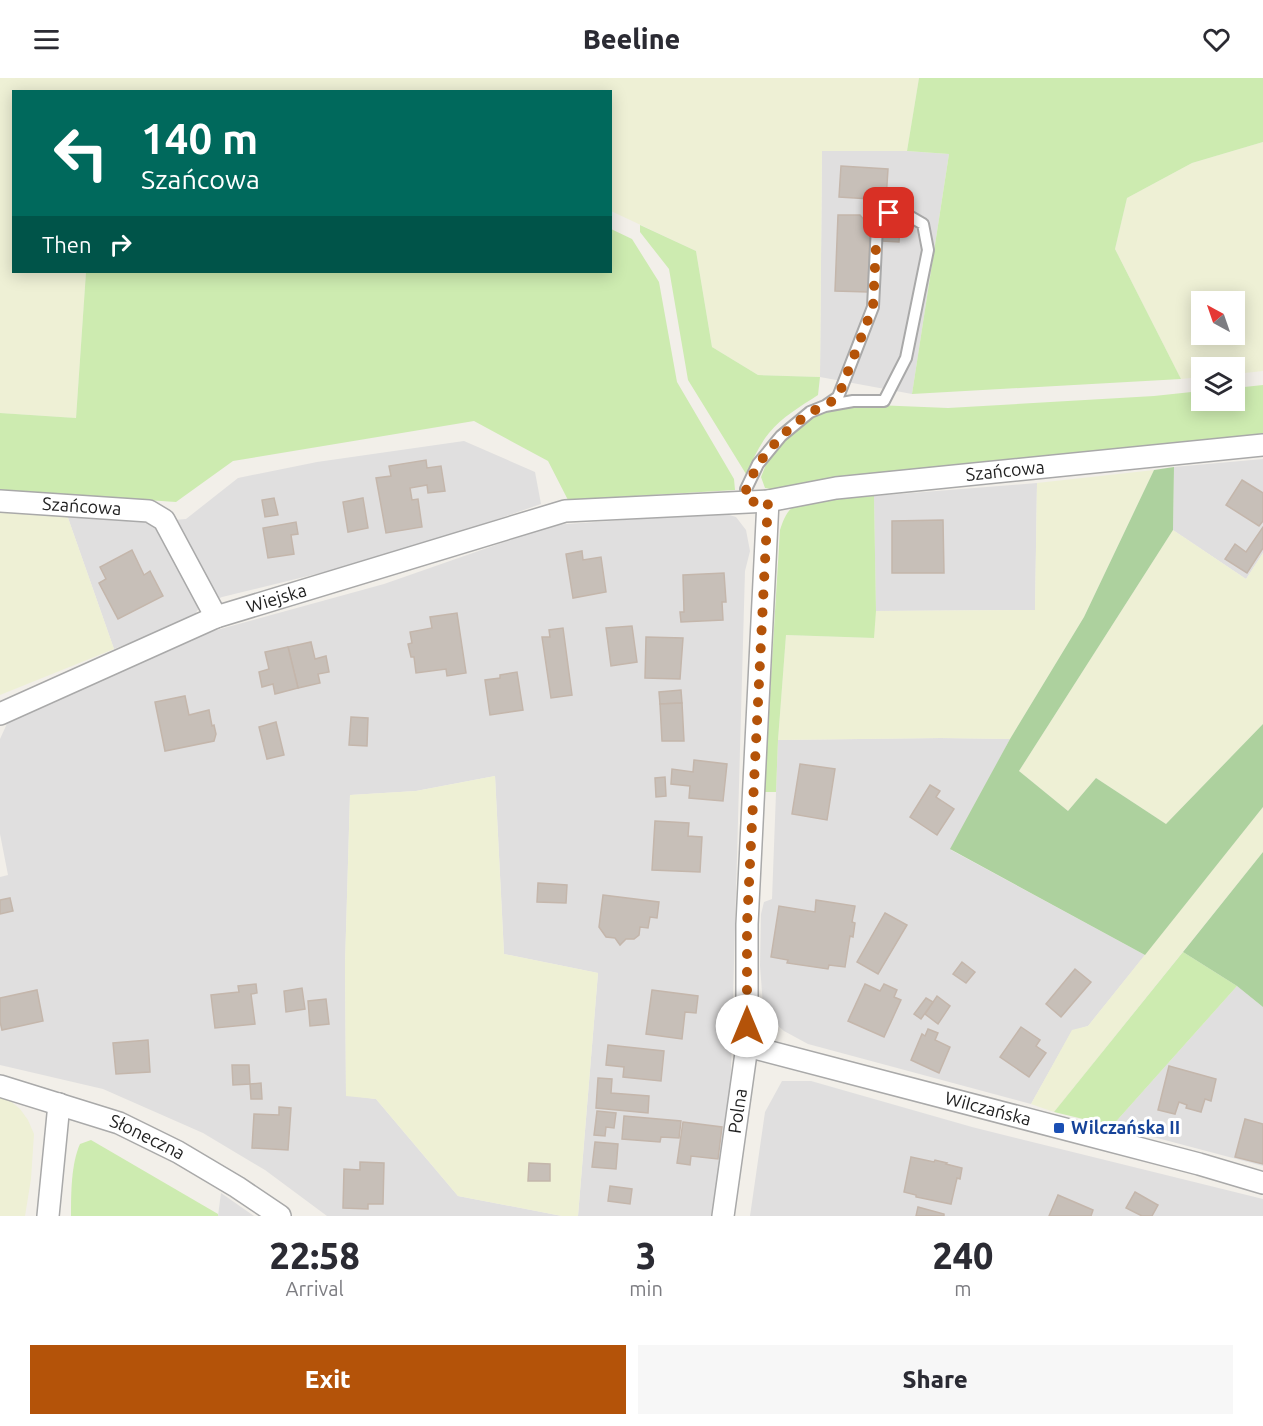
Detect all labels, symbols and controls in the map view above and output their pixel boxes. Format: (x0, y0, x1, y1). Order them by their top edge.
icon: menu (30, 23, 63, 56)
icon: heart (1200, 23, 1233, 56)
text: Beeline (583, 24, 680, 54)
icon: left (42, 114, 120, 192)
text: 140 m (141, 115, 258, 162)
text: Szańcowa (141, 164, 260, 194)
pin (863, 187, 914, 238)
icon: arrive (872, 196, 905, 229)
icon: right (104, 228, 137, 261)
text: Then (42, 232, 92, 257)
north arrow (1191, 291, 1245, 345)
map controls (1191, 291, 1245, 411)
button: layers (1191, 357, 1245, 411)
street label: Szańcowa (965, 456, 1045, 484)
street label: Szańcowa (42, 493, 122, 518)
street label: Wiejska (244, 579, 309, 616)
position arrow (715, 994, 779, 1058)
street label: Polna (724, 1087, 750, 1135)
street label: WiIczańska (943, 1087, 1033, 1129)
street label: Słoneczna (108, 1110, 189, 1163)
place label: Wilczańska II (1071, 1117, 1180, 1137)
marker: Wilczańska II (1052, 1121, 1066, 1135)
text: 22:58 (270, 1235, 360, 1276)
text: 3 (636, 1235, 656, 1276)
text: 240 (932, 1235, 993, 1276)
text: Arrival (286, 1277, 344, 1300)
text: min (629, 1277, 663, 1300)
text: m (954, 1277, 972, 1300)
button: Exit (30, 1345, 626, 1414)
button: Share (638, 1345, 1233, 1414)

